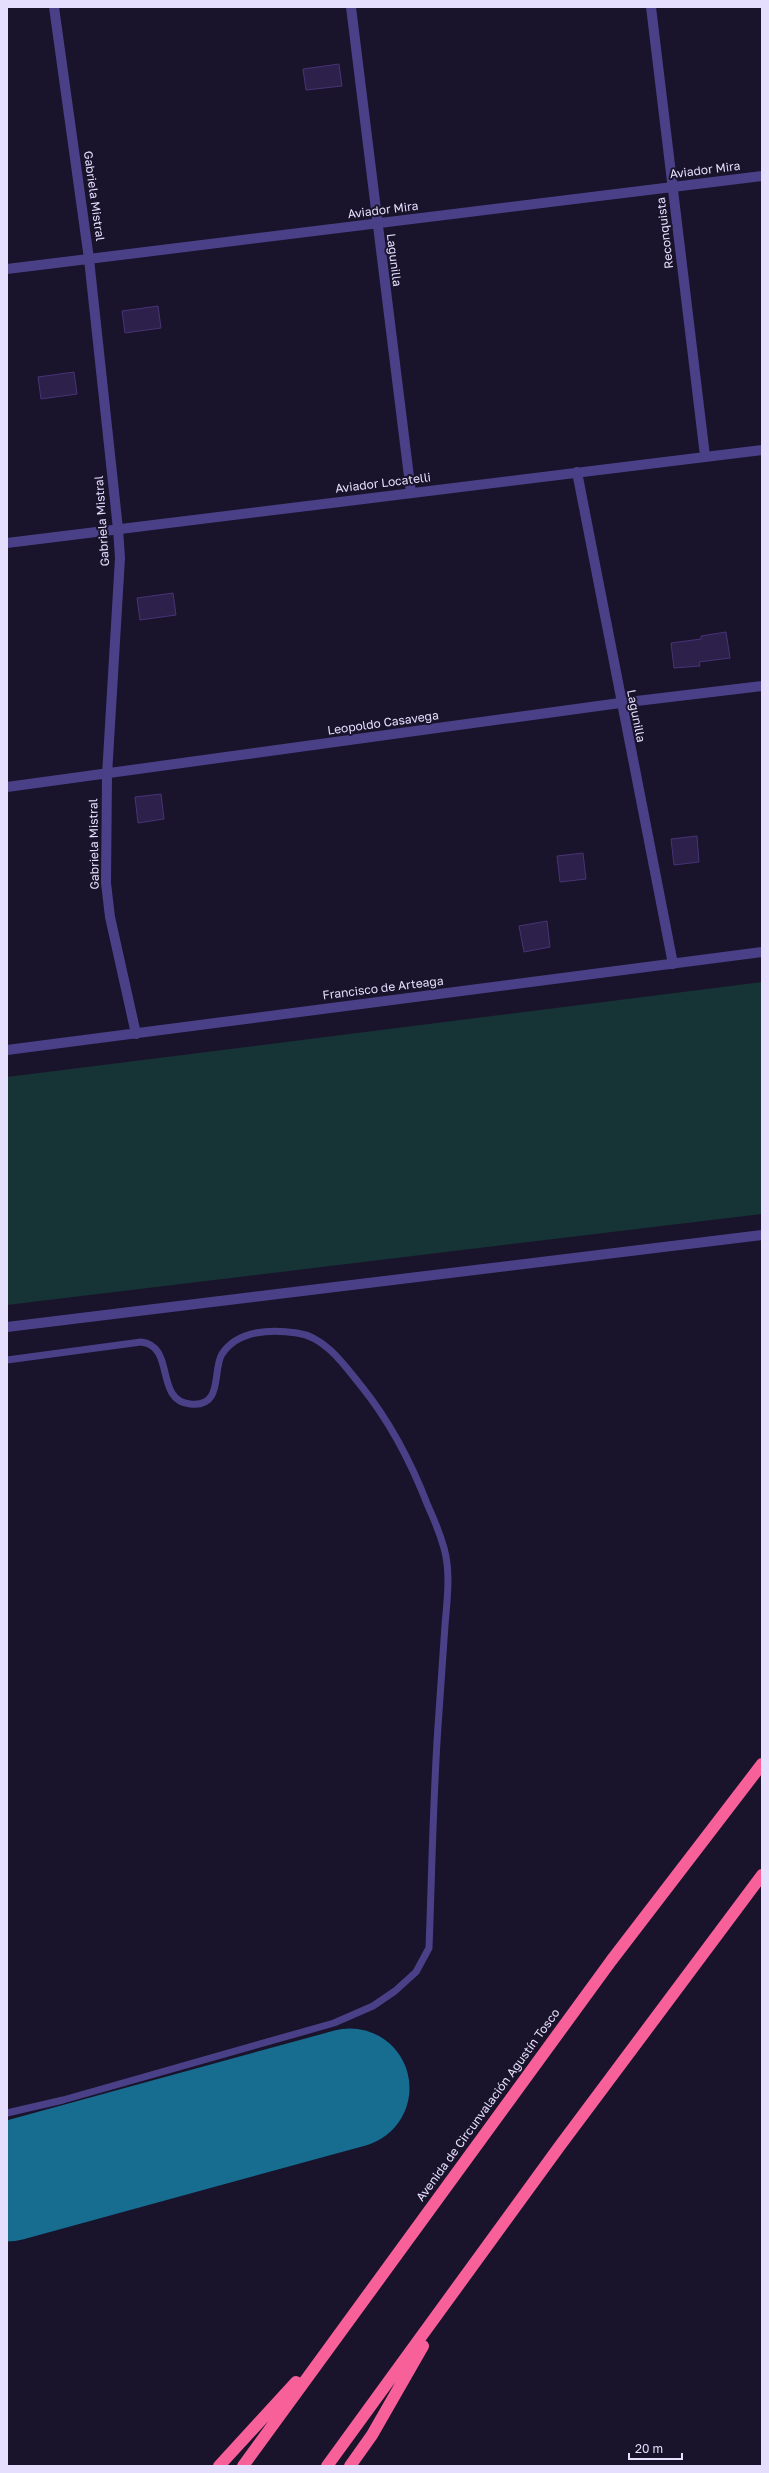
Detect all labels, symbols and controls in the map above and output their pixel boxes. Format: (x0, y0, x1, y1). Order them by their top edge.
street label: Gabriela Mistral (81, 150, 108, 242)
street label: Aviador Mira (669, 158, 741, 181)
street label: Reconquista (653, 196, 676, 270)
street label: Aviador Mira (347, 198, 419, 221)
street label: Lagunilla (384, 233, 405, 287)
street label: Aviador Locatelli (334, 469, 432, 496)
street label: Gabriela Mistral (91, 475, 112, 567)
street label: Lagunilla (624, 688, 649, 744)
street label: Leopoldo Casavega (326, 707, 440, 738)
street label: Gabriela Mistral (85, 798, 102, 890)
street label: Francisco de Arteaga (322, 973, 444, 1002)
street label: Avenida de Circunvalación Agustín Tosco (413, 2005, 563, 2204)
scale bar (629, 2435, 682, 2461)
text: 20 m (635, 2441, 663, 2456)

